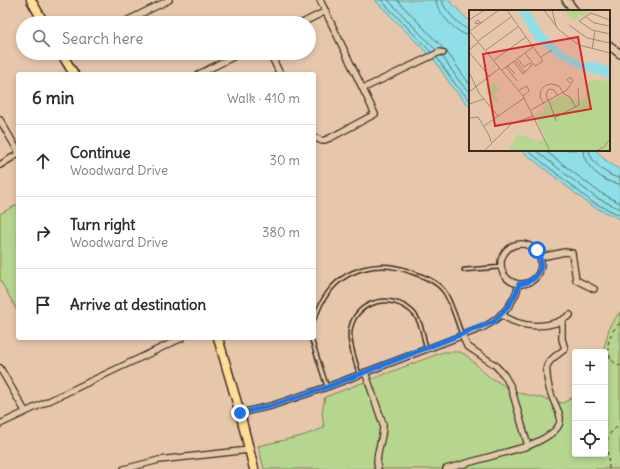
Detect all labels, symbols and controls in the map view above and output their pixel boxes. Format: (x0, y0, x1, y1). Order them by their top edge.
inset map (469, 10, 610, 151)
search box (16, 16, 316, 60)
icon: search (30, 27, 52, 49)
text: Search here (62, 29, 143, 48)
text: 6 min (32, 87, 74, 109)
text: Walk · 410 m (227, 90, 300, 107)
text: Continue (70, 143, 131, 162)
icon: ahead (32, 150, 54, 172)
text: 30 m (270, 152, 300, 169)
text: Woodward Drive (70, 162, 168, 179)
text: Turn right (70, 215, 135, 234)
icon: right (32, 222, 54, 244)
text: 380 m (262, 224, 300, 241)
text: Woodward Drive (70, 234, 168, 251)
route start (528, 241, 546, 259)
icon: arrive (32, 294, 54, 316)
text: Arrive at destination (70, 295, 206, 314)
map controls (572, 349, 608, 457)
button: + (572, 349, 608, 385)
button: − (572, 385, 608, 421)
route end (231, 404, 249, 422)
button: locate (572, 421, 608, 457)

